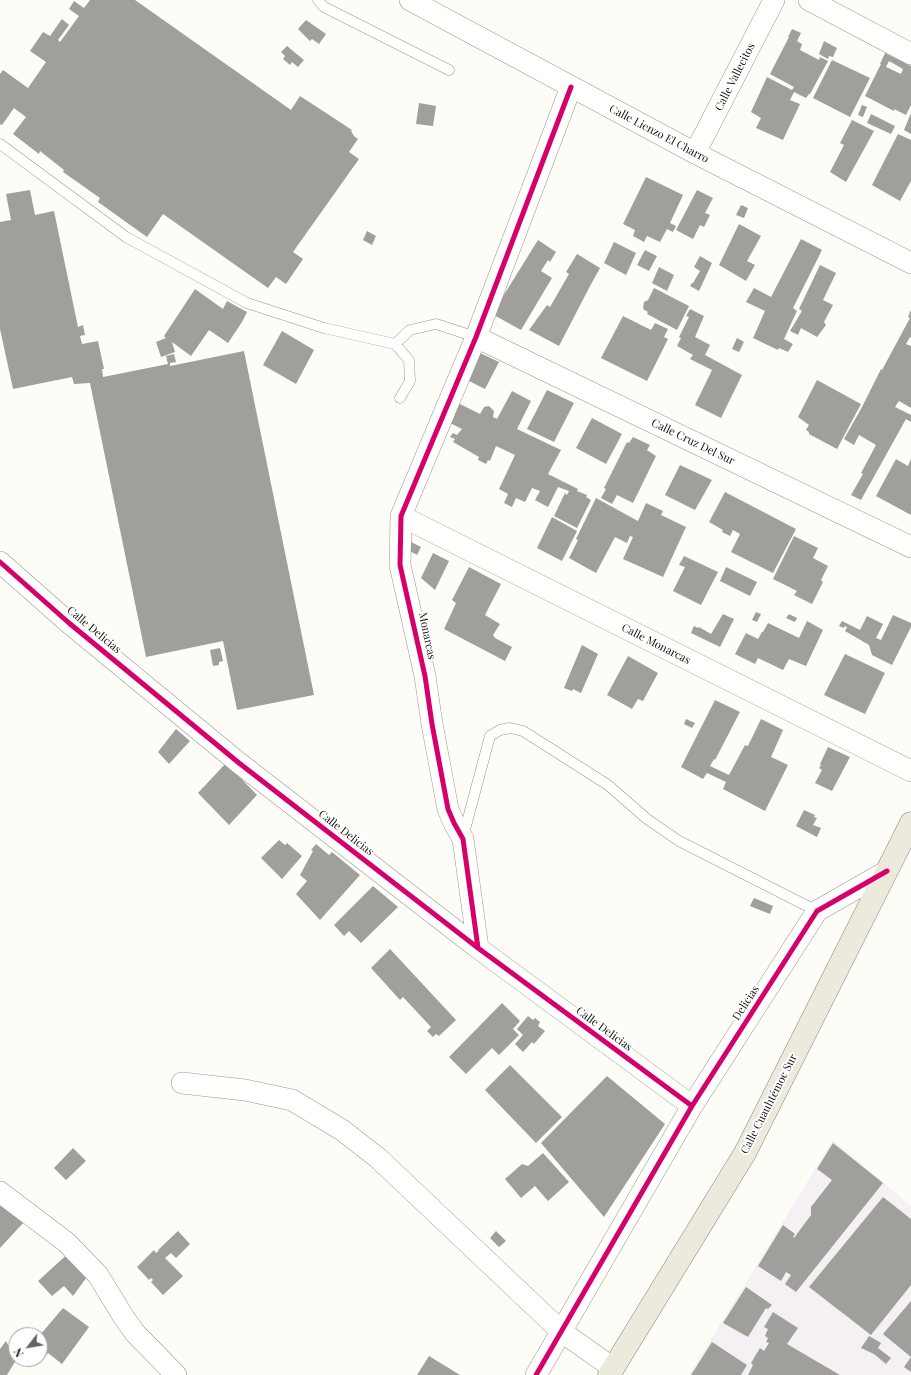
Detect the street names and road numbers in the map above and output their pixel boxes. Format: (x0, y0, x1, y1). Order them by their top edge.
street label: Calle Vallecitos (712, 41, 758, 113)
street label: Calle Lienzo El Charro (607, 102, 711, 166)
street label: Calle Cruz Del Sur (649, 416, 737, 468)
street label: Calle Delicias (64, 604, 124, 656)
street label: Monarcas (416, 611, 438, 661)
street label: Calle Monarcas (619, 621, 693, 667)
street label: Calle Delicias (316, 807, 376, 859)
street label: Delicias (730, 983, 762, 1023)
street label: Calle Delicias (573, 1004, 635, 1054)
street label: Calle Cuauhtémoc Sur (738, 1052, 800, 1156)

